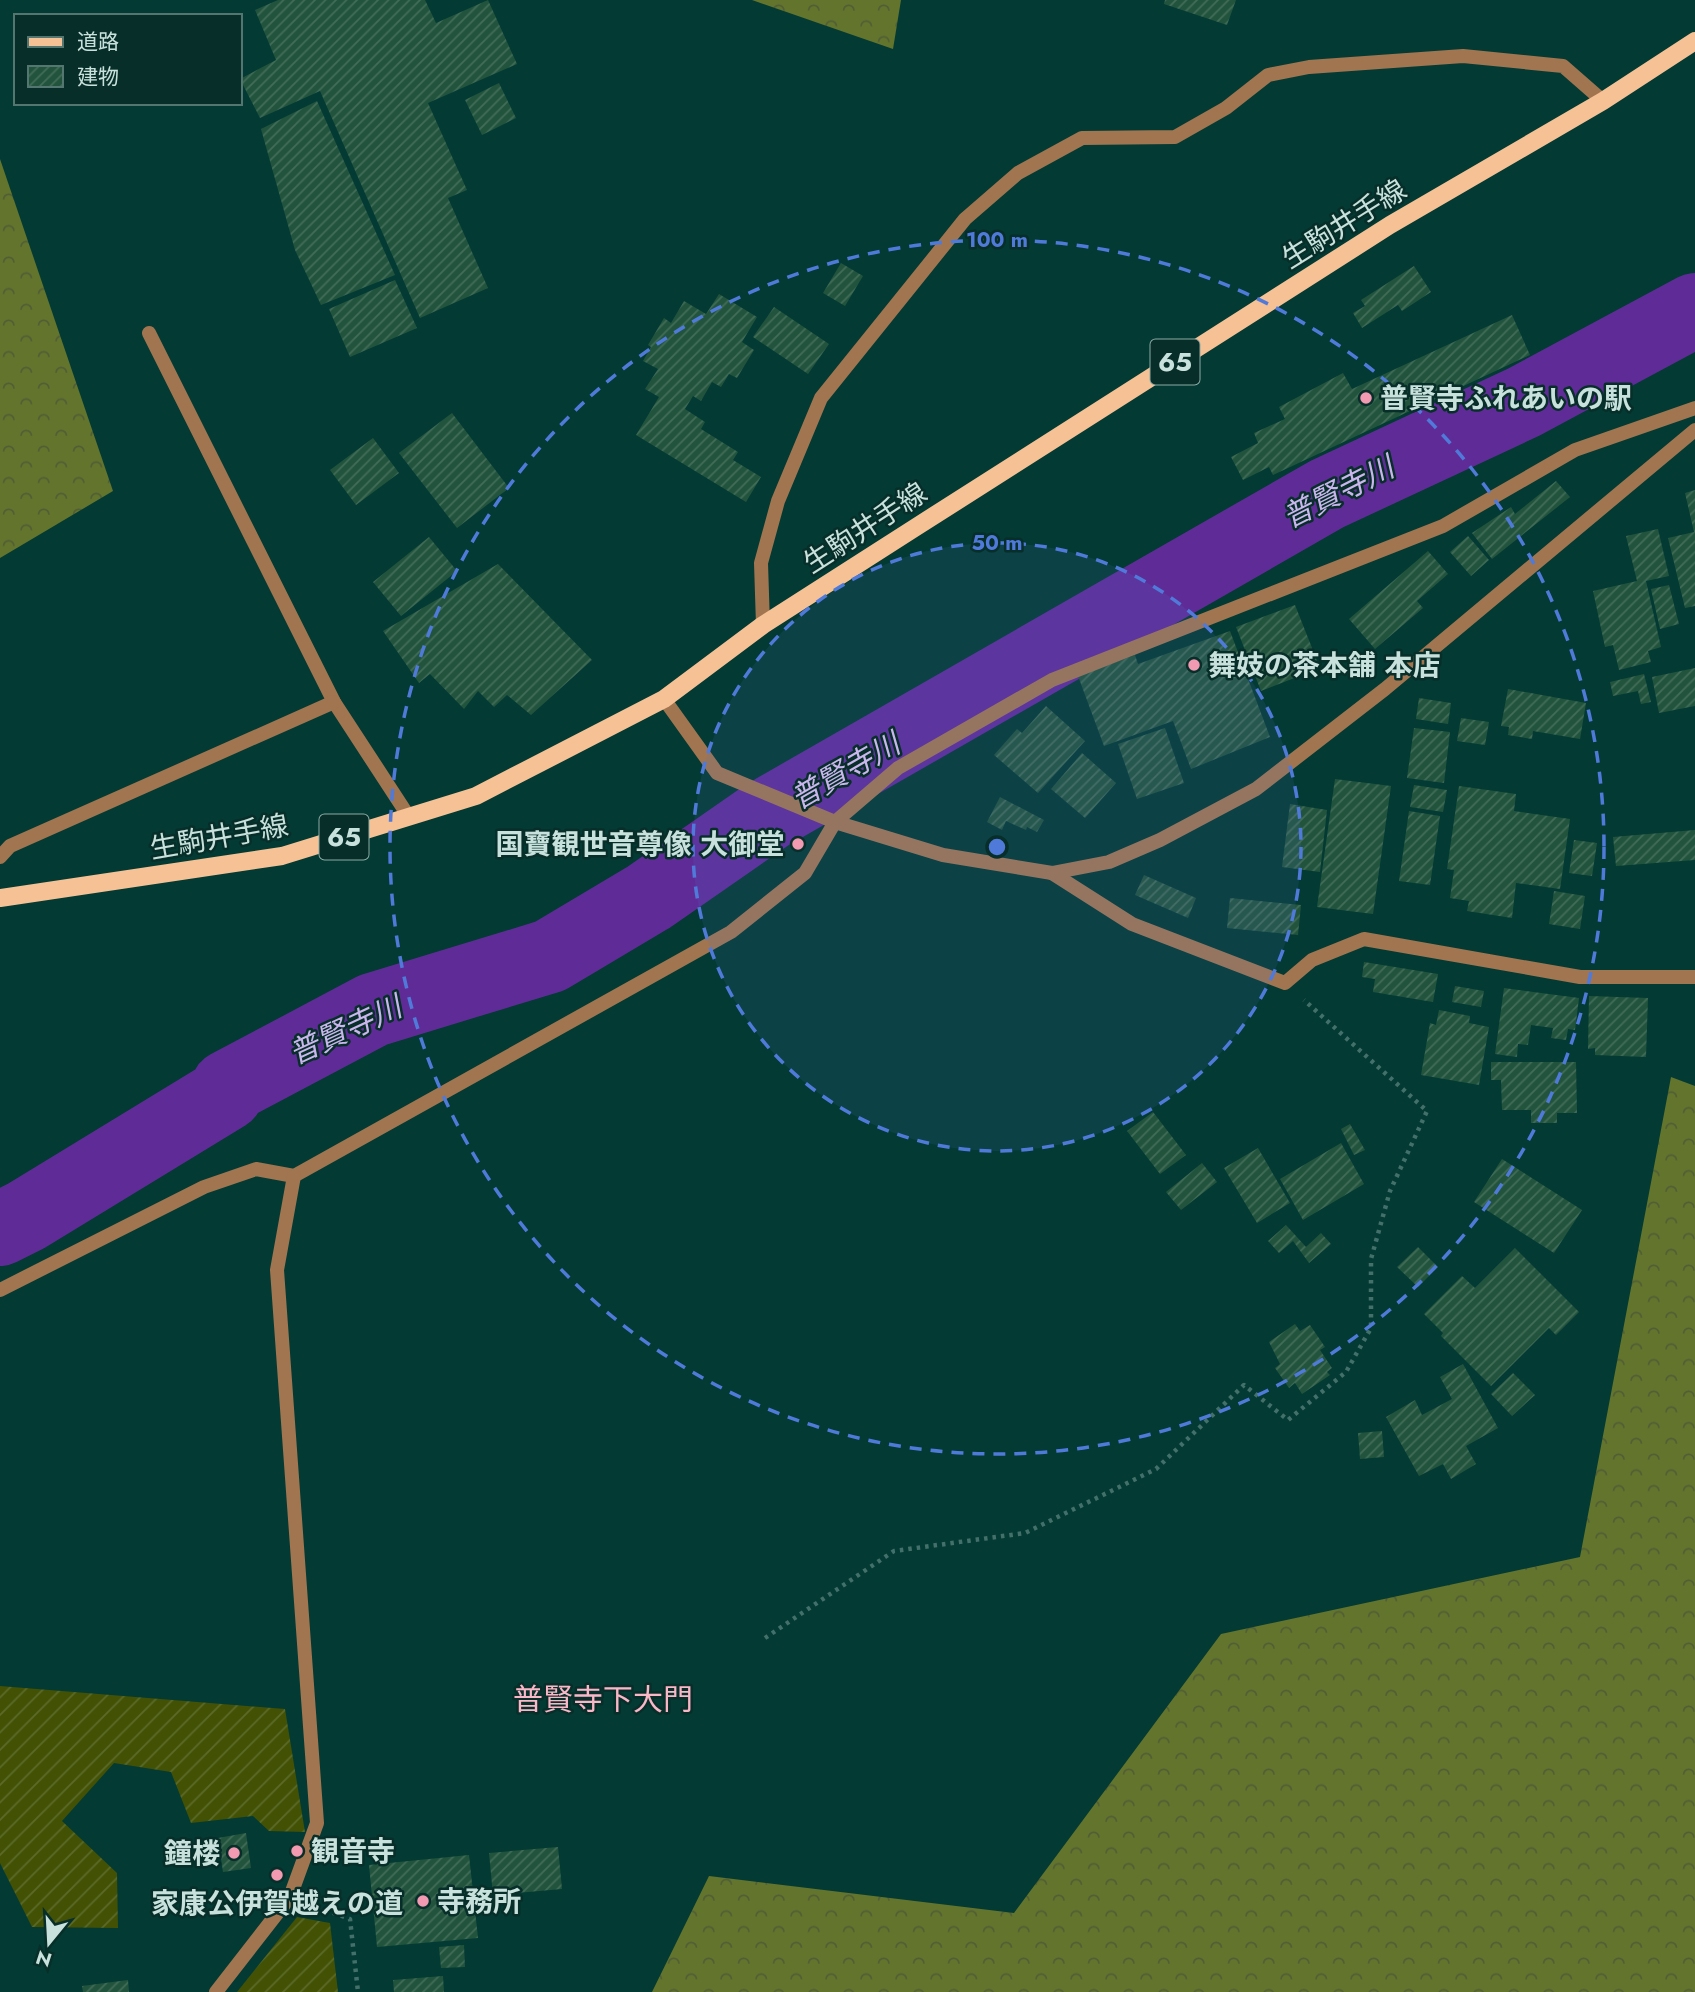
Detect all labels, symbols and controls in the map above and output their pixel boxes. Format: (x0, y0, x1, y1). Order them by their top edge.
legend (14, 14, 242, 105)
text: 道路 (77, 27, 119, 57)
text: 建物 (77, 62, 119, 92)
street label: 生駒井手線 (1274, 170, 1414, 278)
text: 100 m (966, 225, 1028, 255)
road number: 65 (1150, 340, 1200, 384)
place label: 普賢寺ふれあいの駅 (1380, 378, 1632, 419)
marker: 普賢寺ふれあいの駅 (1358, 390, 1374, 406)
water label: 普賢寺川 (1275, 444, 1404, 538)
street label: 生駒井手線 (795, 473, 935, 583)
text: 50 m (972, 528, 1022, 558)
place label: 舞妓の茶本舗 本店 (1208, 645, 1440, 686)
marker: 舞妓の茶本舗 本店 (1186, 657, 1202, 673)
water label: 普賢寺川 (782, 721, 910, 820)
street label: 生駒井手線 (146, 805, 292, 869)
road number: 65 (320, 814, 368, 860)
place label: 国寶観世音尊像 大御堂 (496, 824, 784, 865)
centre of rings (985, 835, 1009, 859)
marker: 国寶観世音尊像 大御堂 (790, 836, 806, 852)
water label: 普賢寺川 (282, 984, 411, 1075)
district label: 普賢寺下大門 (513, 1678, 693, 1721)
place label: 観音寺 (311, 1831, 395, 1872)
place label: 鐘楼 (164, 1833, 220, 1874)
marker: 観音寺 (289, 1843, 305, 1859)
marker: 鐘楼 (226, 1845, 242, 1861)
marker: 家康公伊賀越えの道 (269, 1867, 285, 1883)
place label: 寺務所 (437, 1881, 521, 1922)
place label: 家康公伊賀越えの道 (151, 1883, 403, 1924)
marker: 寺務所 (415, 1893, 431, 1909)
north arrow (14, 1908, 84, 1978)
text: N (33, 1944, 55, 1974)

